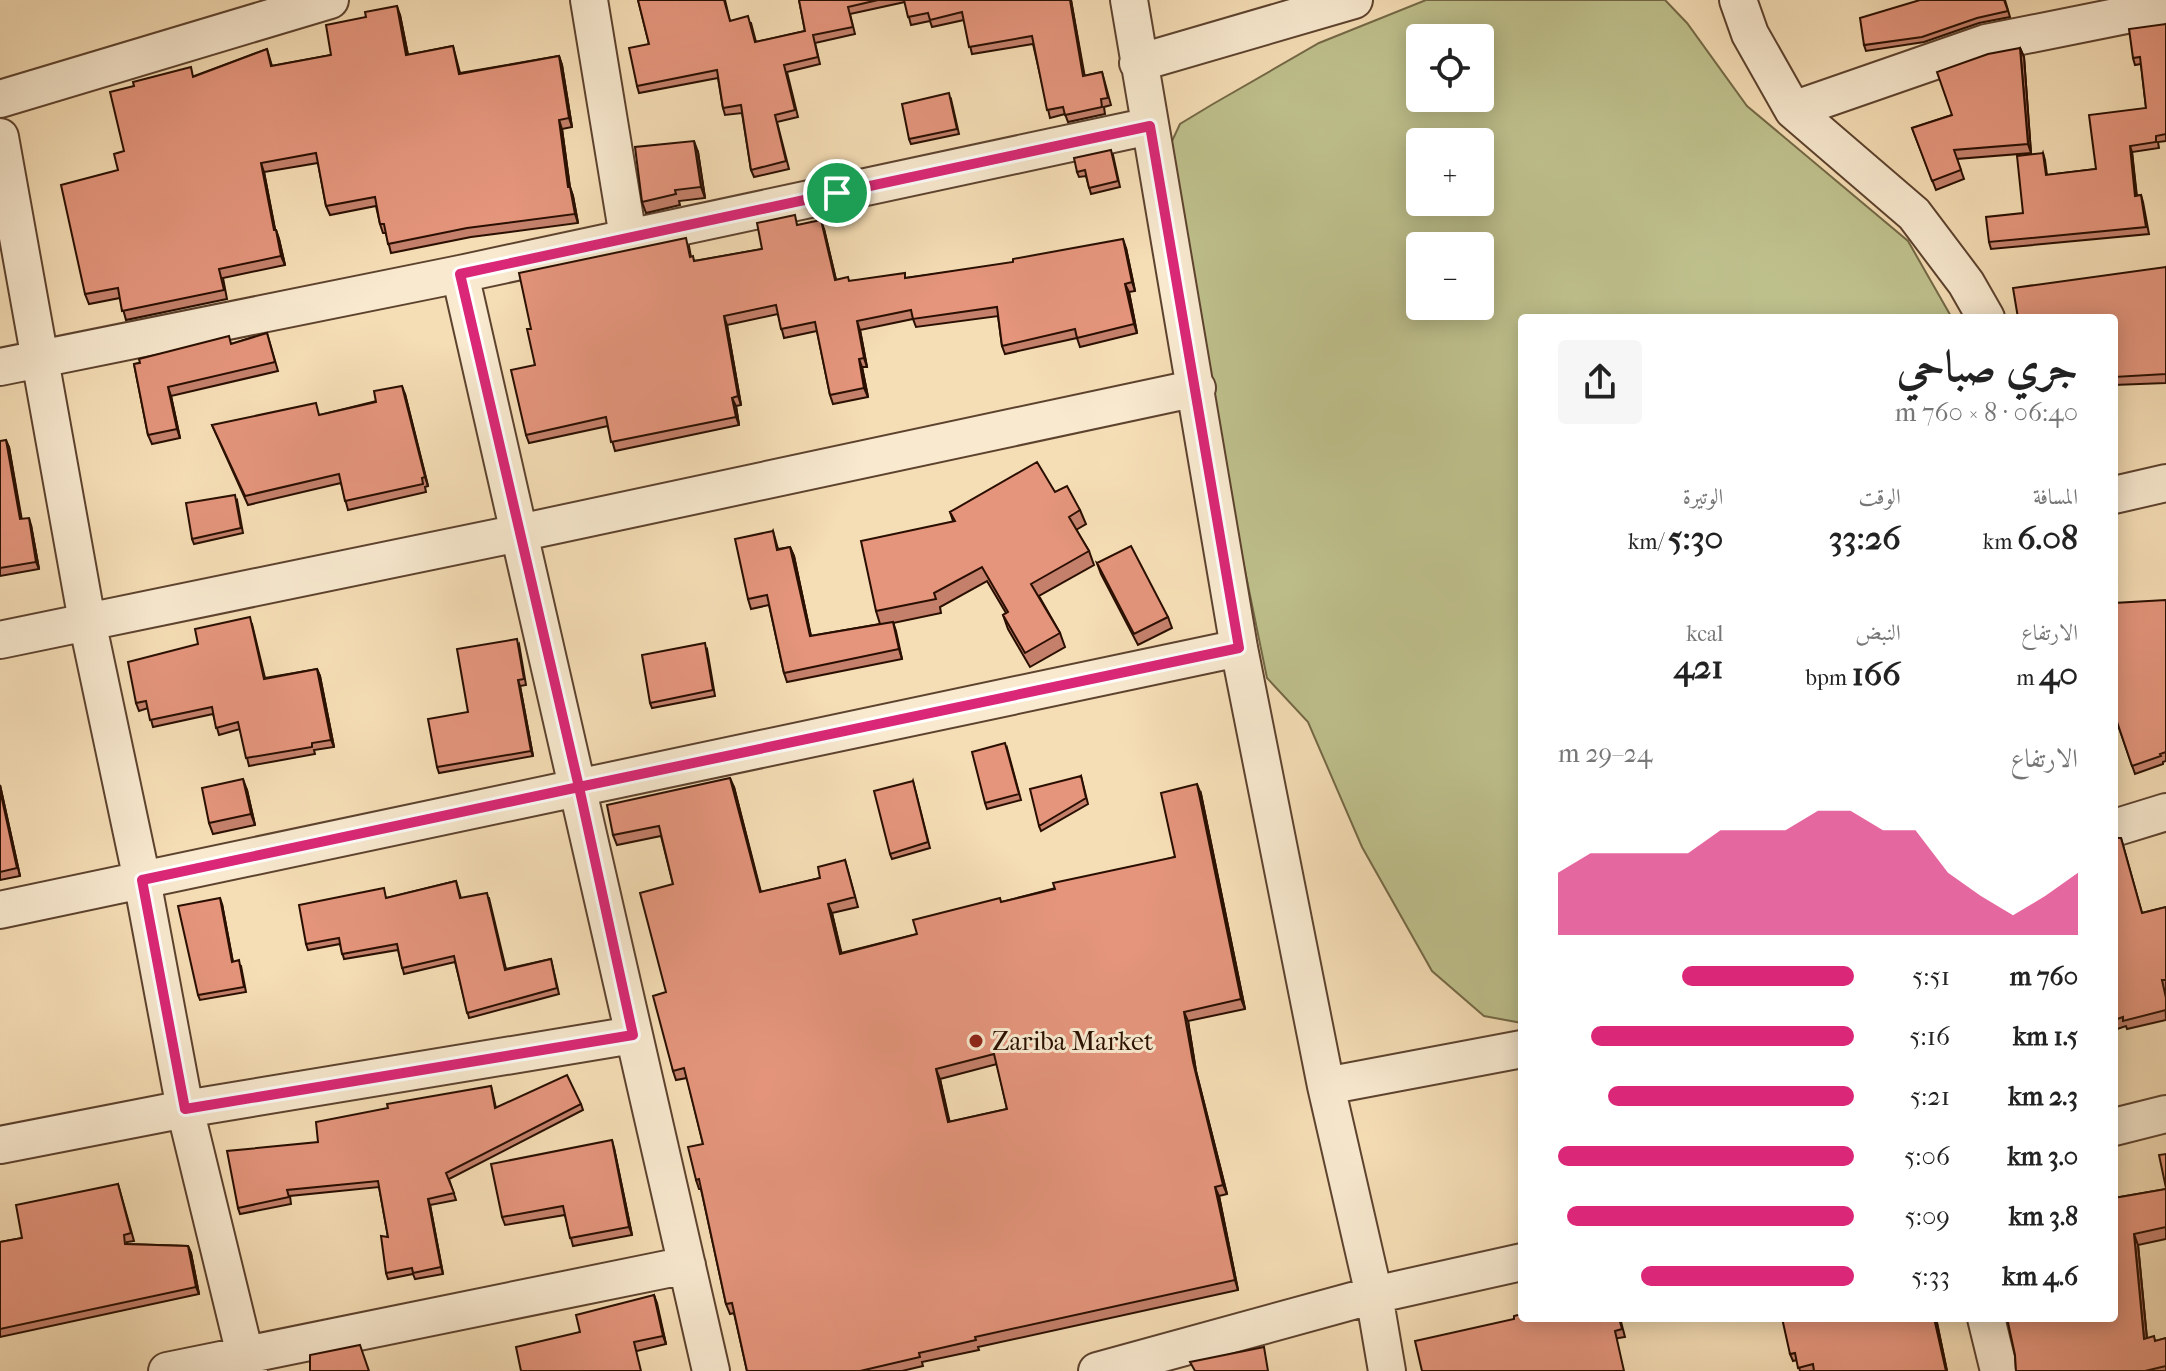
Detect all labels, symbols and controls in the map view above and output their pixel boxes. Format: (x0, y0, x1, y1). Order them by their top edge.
map controls (1406, 24, 1494, 320)
button: locate (1406, 24, 1494, 112)
button: + (1406, 128, 1494, 216)
pin (803, 159, 871, 227)
icon: arrive (815, 171, 859, 215)
button: − (1406, 232, 1494, 320)
button: share (1558, 340, 1642, 424)
text: جري صباحي (1897, 341, 2078, 392)
text: 06:40 · 8 × 760 m (1895, 397, 2078, 428)
text: الوتيرة (1683, 484, 1723, 510)
text: الوقت (1859, 484, 1901, 510)
text: المسافة (2033, 484, 2078, 510)
text: 5:30 (1668, 518, 1723, 558)
text: 33:26 (1829, 518, 1901, 558)
text: 6.08 (2017, 518, 2078, 558)
text: /km (1628, 529, 1668, 555)
text: km (1983, 529, 2017, 555)
text: النبض (1855, 620, 1901, 646)
text: الارتفاع (2021, 620, 2078, 646)
text: kcal (1686, 621, 1723, 647)
text: 421 (1674, 647, 1723, 687)
text: 166 (1852, 654, 1901, 694)
text: 40 (2039, 654, 2078, 694)
text: bpm (1805, 665, 1852, 691)
text: m (2016, 665, 2039, 691)
text: 24–29 m (1558, 738, 1652, 769)
text: الارتفاع (2011, 743, 2078, 774)
text: 5:51 (1912, 961, 1950, 992)
text: 760 m (2010, 961, 2078, 992)
text: 5:16 (1909, 1021, 1950, 1052)
text: 1.5 km (2013, 1021, 2078, 1052)
place label: Zariba Market (992, 1026, 1154, 1057)
marker: Zariba Market (967, 1032, 985, 1050)
text: 5:21 (1910, 1081, 1950, 1112)
text: 2.3 km (2008, 1081, 2078, 1112)
text: 5:06 (1904, 1141, 1950, 1172)
text: 3.0 km (2007, 1141, 2078, 1172)
text: 5:09 (1904, 1201, 1950, 1232)
text: 3.8 km (2009, 1201, 2078, 1232)
text: 5:33 (1911, 1261, 1950, 1292)
text: 4.6 km (2002, 1261, 2078, 1292)

